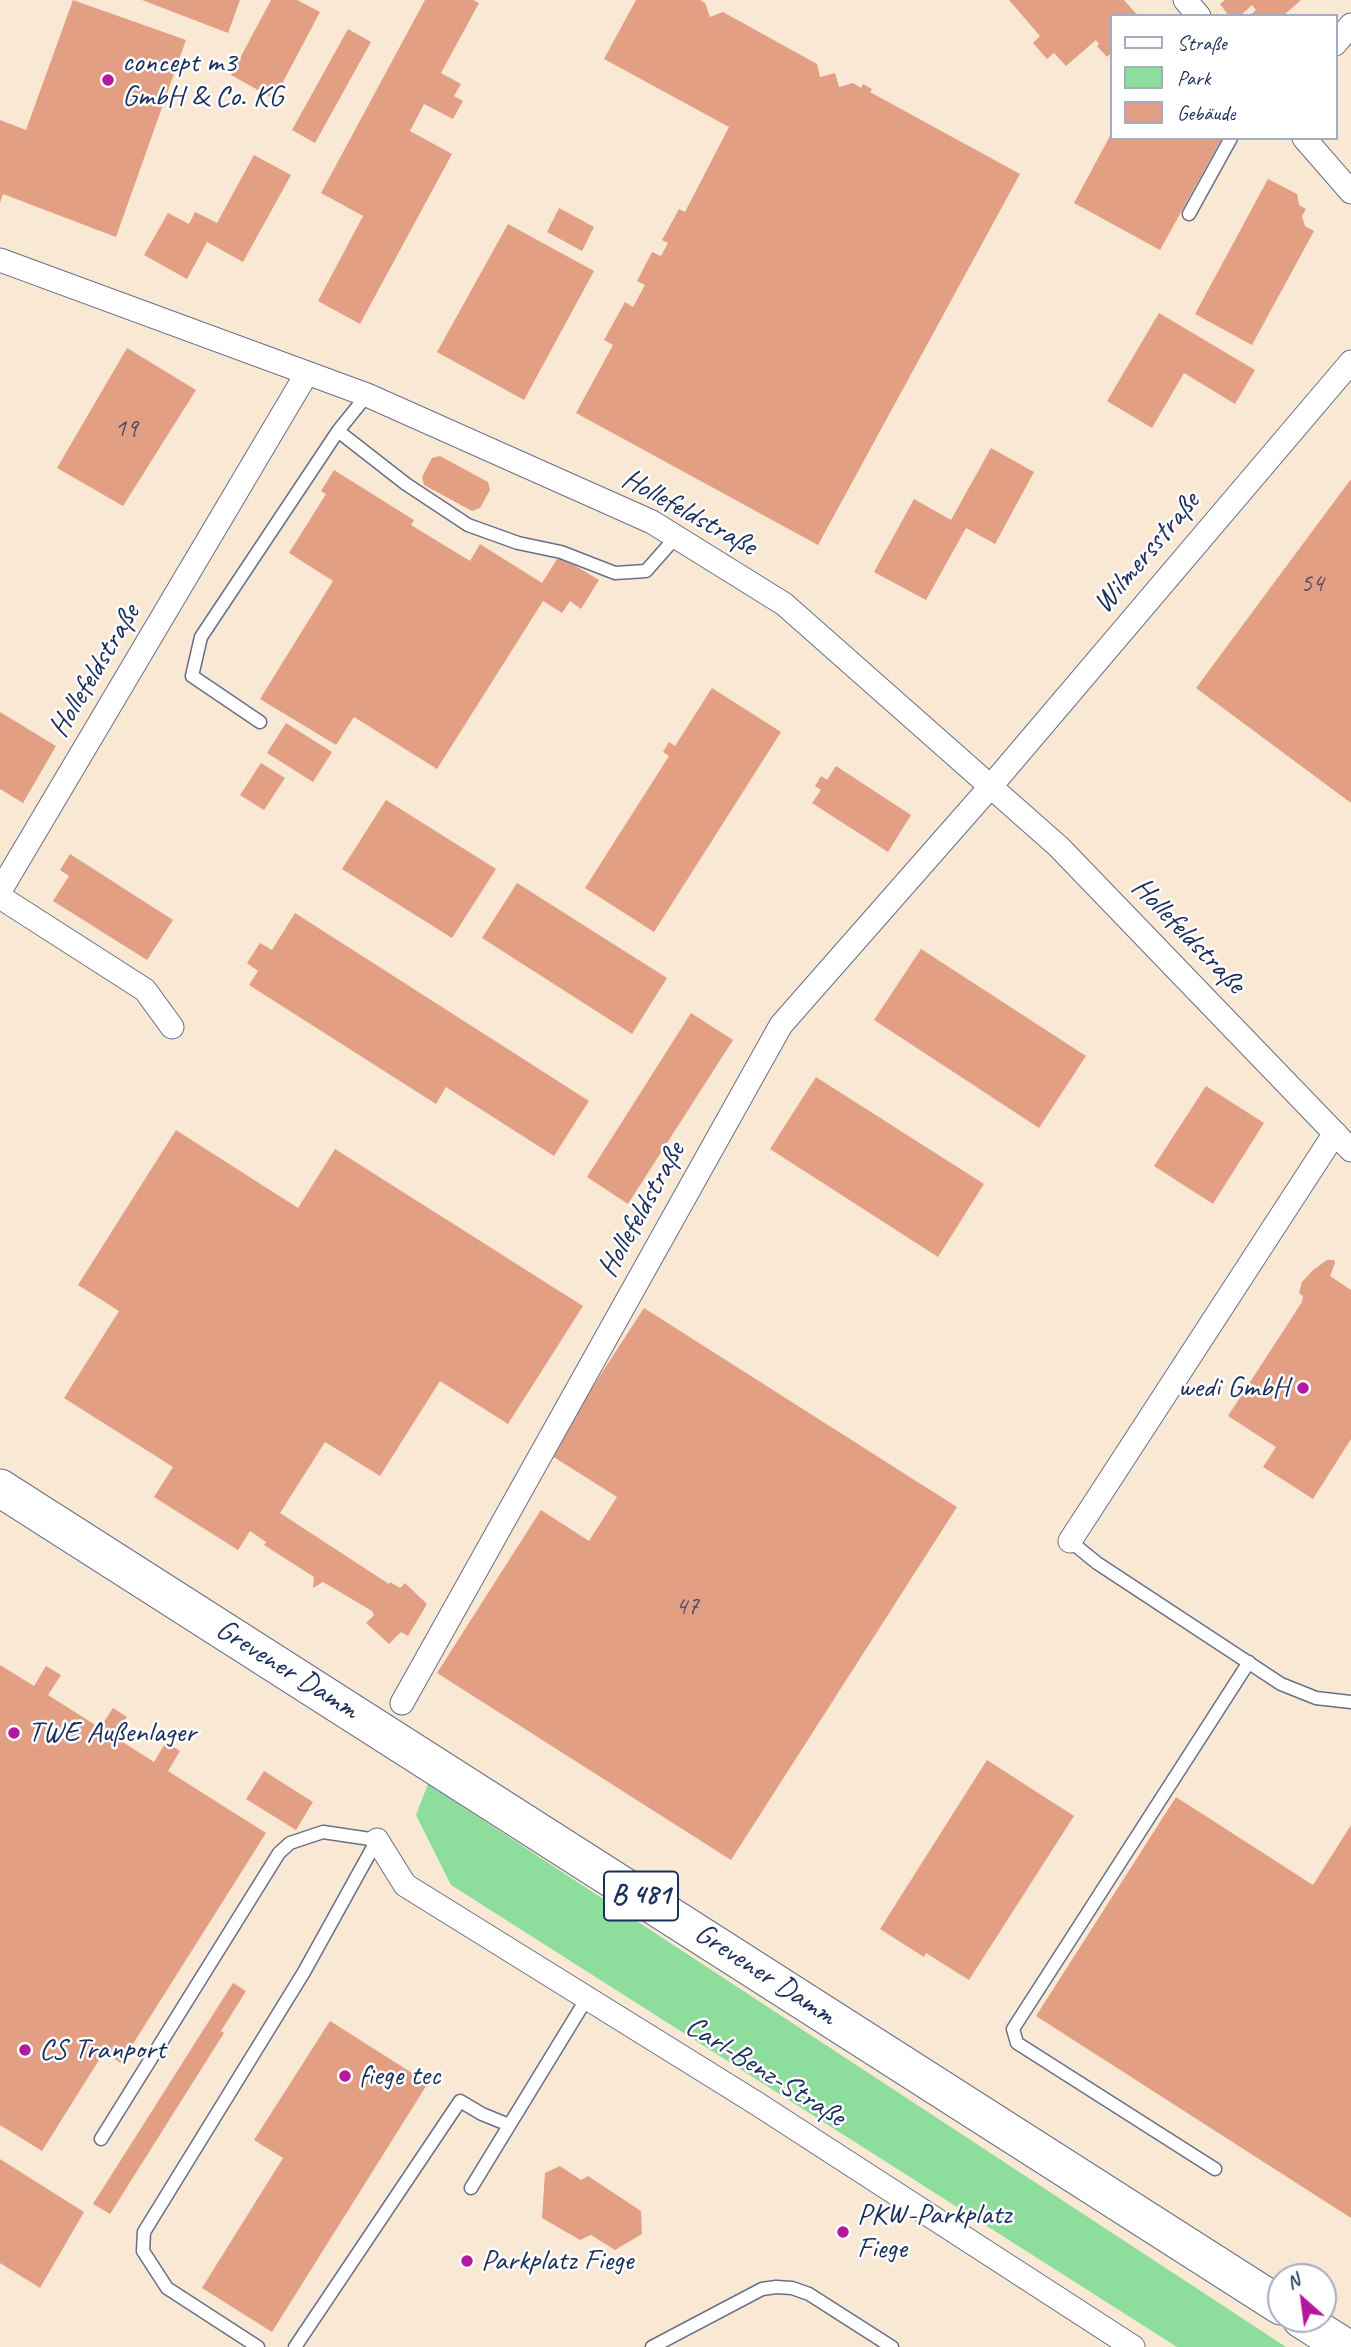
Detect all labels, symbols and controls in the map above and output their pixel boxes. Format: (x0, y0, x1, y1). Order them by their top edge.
legend (1110, 14, 1337, 140)
text: Straße (1177, 30, 1227, 56)
place label: concept m3 GmbH & Co. KG (122, 45, 283, 116)
text: Park (1177, 65, 1210, 91)
marker: concept m3 GmbH & Co. KG (100, 72, 116, 88)
text: Gebäude (1177, 100, 1235, 126)
house number: 19 (114, 413, 138, 445)
street label: Hollefeldstraße (615, 461, 763, 565)
street label: Wilmersstraße (1086, 485, 1208, 621)
house number: 54 (1300, 568, 1324, 600)
street label: Hollefeldstraße (41, 598, 149, 744)
street label: Hollefeldstraße (1123, 870, 1253, 1002)
street label: Hollefeldstraße (590, 1136, 694, 1284)
place label: wedi GmbH (1177, 1370, 1289, 1406)
marker: wedi GmbH (1295, 1380, 1311, 1396)
house number: 47 (675, 1591, 699, 1623)
street label: Grevener Damm (209, 1612, 365, 1728)
place label: TWE Außenlager (28, 1715, 196, 1751)
marker: TWE Außenlager (6, 1725, 22, 1741)
road number: B 481 (604, 1871, 678, 1920)
street label: Grevener Damm (687, 1916, 843, 2034)
street label: Carl-Benz-Straße (678, 2009, 852, 2135)
place label: CS Tranport (39, 2032, 165, 2068)
marker: CS Tranport (17, 2042, 33, 2058)
place label: fiege tec (359, 2058, 440, 2094)
marker: fiege tec (337, 2068, 353, 2084)
place label: PKW-Parkplatz Fiege (857, 2197, 1011, 2268)
marker: PKW-Parkplatz Fiege (835, 2224, 851, 2240)
place label: Parkplatz Fiege (481, 2243, 633, 2279)
marker: Parkplatz Fiege (459, 2253, 475, 2269)
north arrow (1267, 2263, 1337, 2333)
text: N (1282, 2268, 1304, 2295)

